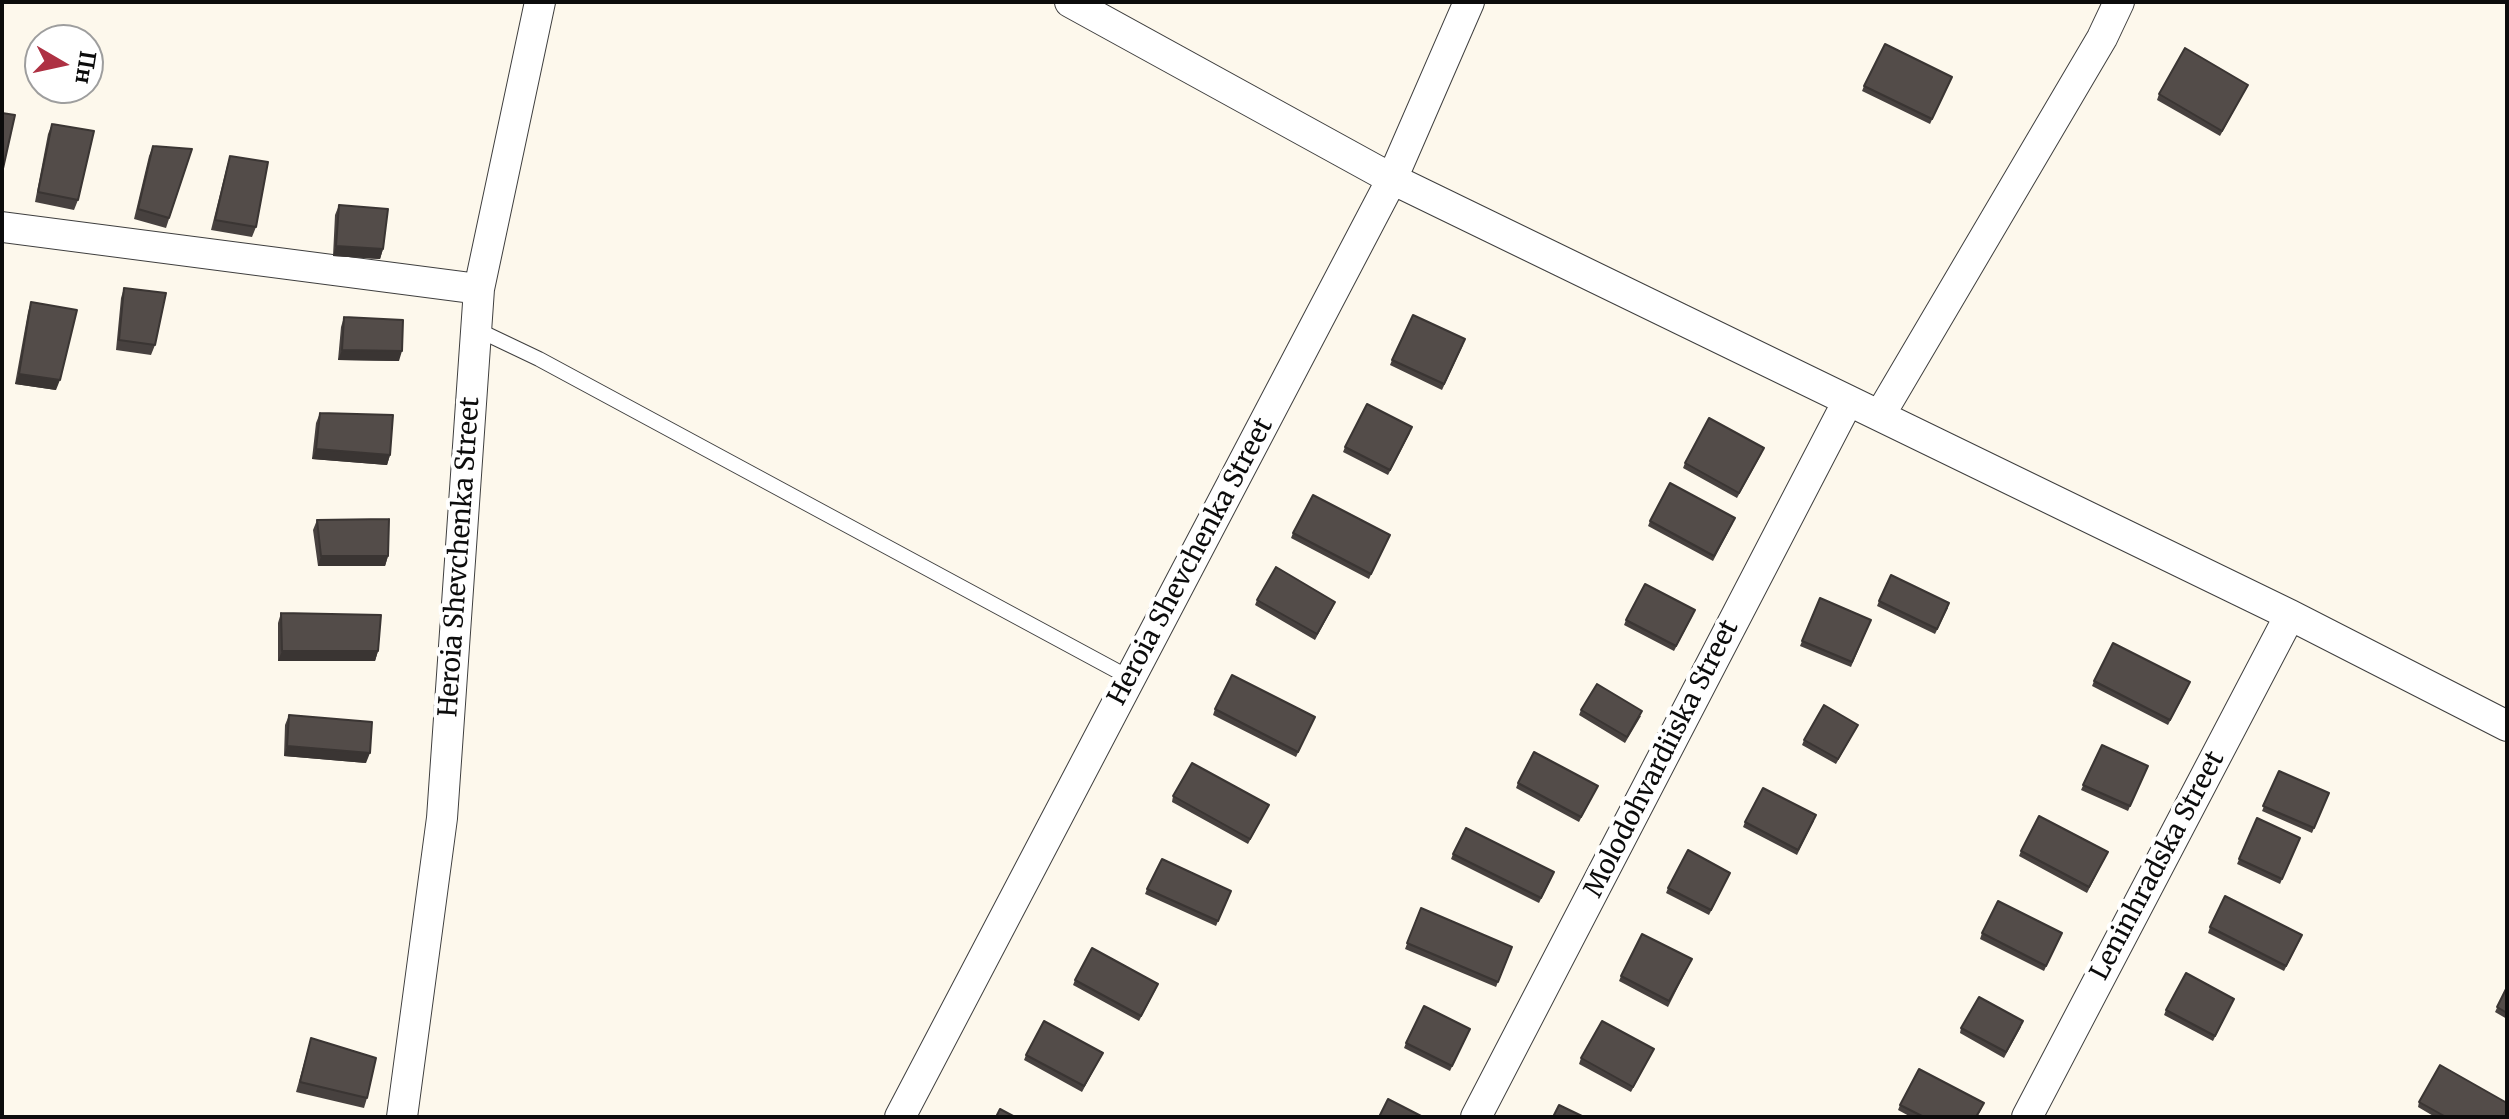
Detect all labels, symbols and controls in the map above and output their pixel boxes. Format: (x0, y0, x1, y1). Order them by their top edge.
north arrow (24, 24, 104, 104)
text: Пн (69, 49, 102, 86)
street label: Heroia Shevchenka Street (433, 396, 487, 718)
street label: Heroia Shevchenka Street (1102, 413, 1280, 711)
street label: Molodohvardiiska Street (1578, 615, 1746, 903)
street label: Leninhradska Street (2084, 746, 2232, 986)

